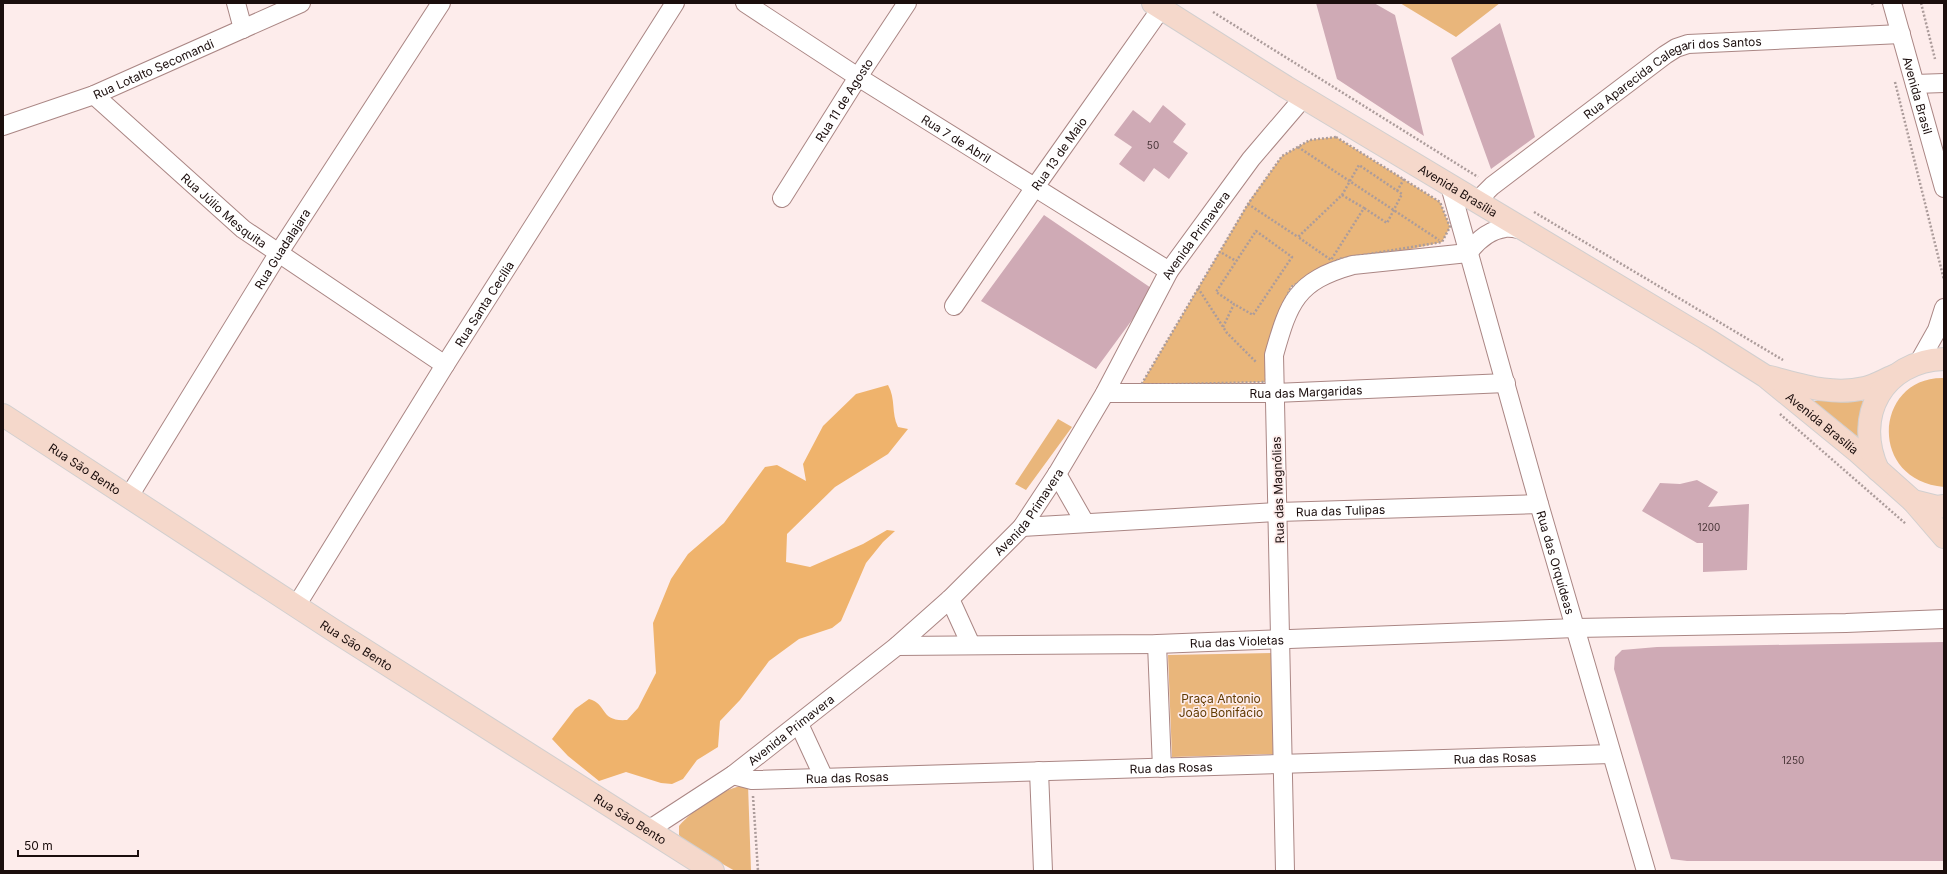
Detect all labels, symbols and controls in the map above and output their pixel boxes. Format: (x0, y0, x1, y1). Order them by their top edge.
street label: Rua Aparecida Calegari dos Santos (1580, 33, 1762, 122)
street label: Rua Lotalto Secomandi (91, 35, 216, 102)
street label: Rua 11 de Agosto (812, 55, 876, 144)
street label: Avenida Brasil (1900, 55, 1936, 136)
street label: Rua 7 de Abril (919, 111, 994, 166)
street label: Rua 13 de Maio (1028, 114, 1090, 193)
house number: 50 (1147, 139, 1159, 151)
street label: Avenida Brasília (1416, 161, 1500, 220)
street label: Rua Júlio Mesquita (178, 170, 270, 251)
street label: Avenida Primavera (1159, 188, 1233, 282)
street label: Rua Guadalajara (251, 206, 313, 292)
street label: Rua Santa Cecília (451, 258, 517, 349)
street label: Rua das Margaridas (1250, 382, 1363, 401)
street label: Avenida Brasília (1783, 389, 1862, 457)
street label: Rua das Magnólias (1269, 436, 1287, 544)
street label: Rua São Bento (46, 440, 124, 497)
street label: Avenida Primavera (991, 466, 1066, 558)
street label: Rua das Tulipas (1296, 501, 1385, 519)
street label: Rua das Orquídeas (1534, 509, 1578, 616)
house number: 1200 (1698, 521, 1720, 533)
street label: Rua São Bento (318, 616, 396, 674)
street label: Rua das Violetas (1190, 632, 1284, 650)
street label: Avenida Primavera (745, 691, 837, 768)
park label: Praça Antonio João Bonifácio (1179, 691, 1263, 720)
street label: Rua das Rosas (1453, 749, 1537, 766)
house number: 1250 (1782, 754, 1804, 766)
street label: Rua das Rosas (1129, 759, 1213, 776)
street label: Rua das Rosas (806, 768, 889, 786)
street label: Rua São Bento (591, 790, 669, 847)
scale bar (18, 832, 138, 858)
text: 50 m (24, 838, 53, 853)

